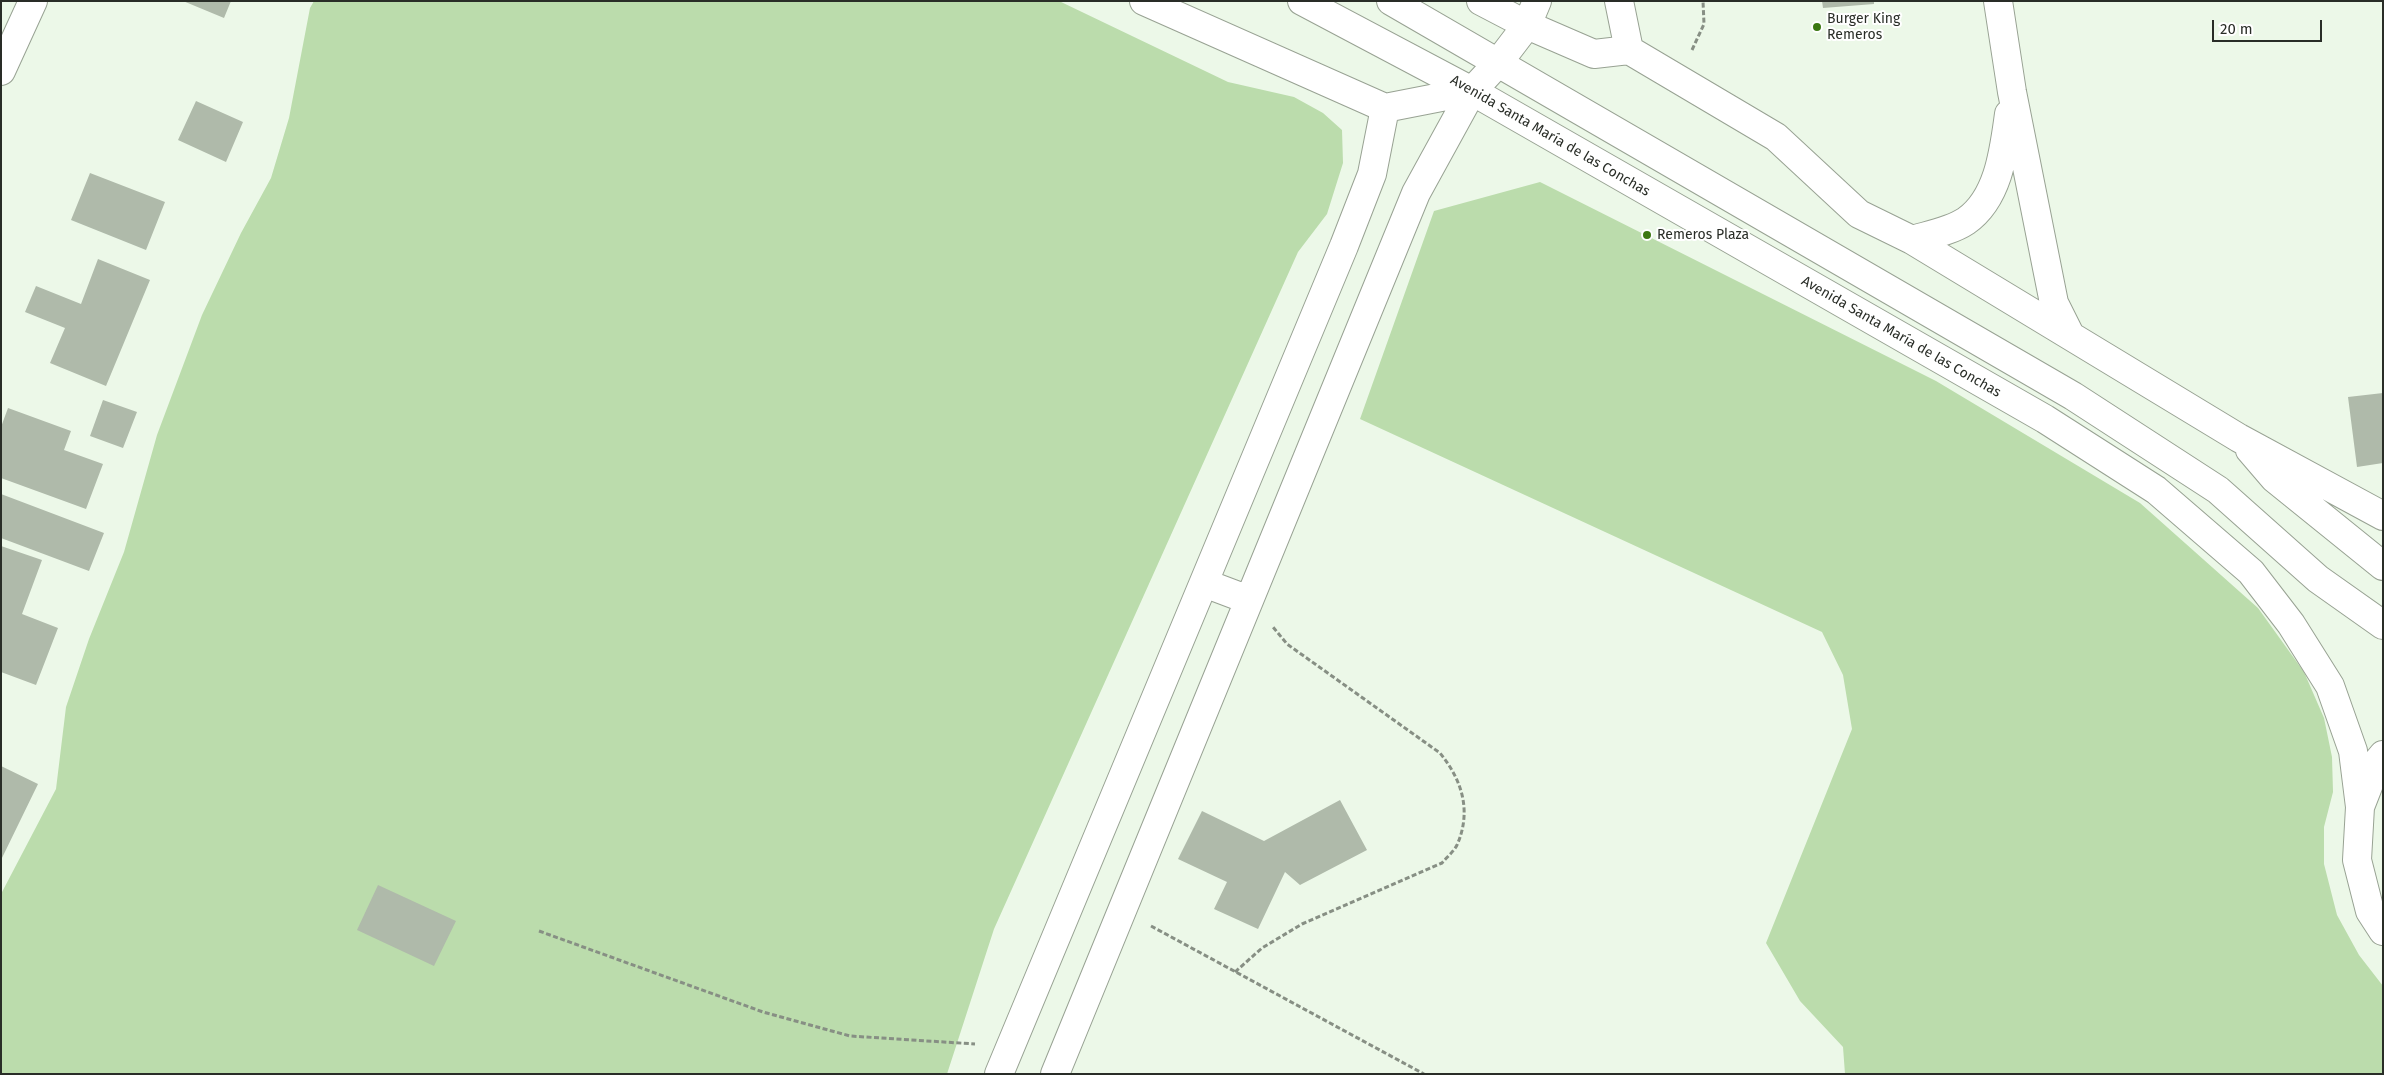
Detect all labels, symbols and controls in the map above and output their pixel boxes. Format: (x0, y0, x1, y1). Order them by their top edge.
scale bar (2214, 10, 2324, 42)
place label: Burger King Remeros (1827, 11, 1900, 44)
text: 20 m (2220, 20, 2253, 38)
marker: Burger King Remeros (1811, 21, 1823, 33)
street label: Avenida Santa María de las Conchas (1447, 72, 1653, 200)
place label: Remeros Plaza (1657, 227, 1749, 243)
marker: Remeros Plaza (1641, 229, 1653, 241)
street label: Avenida Santa María de las Conchas (1798, 273, 2004, 401)

